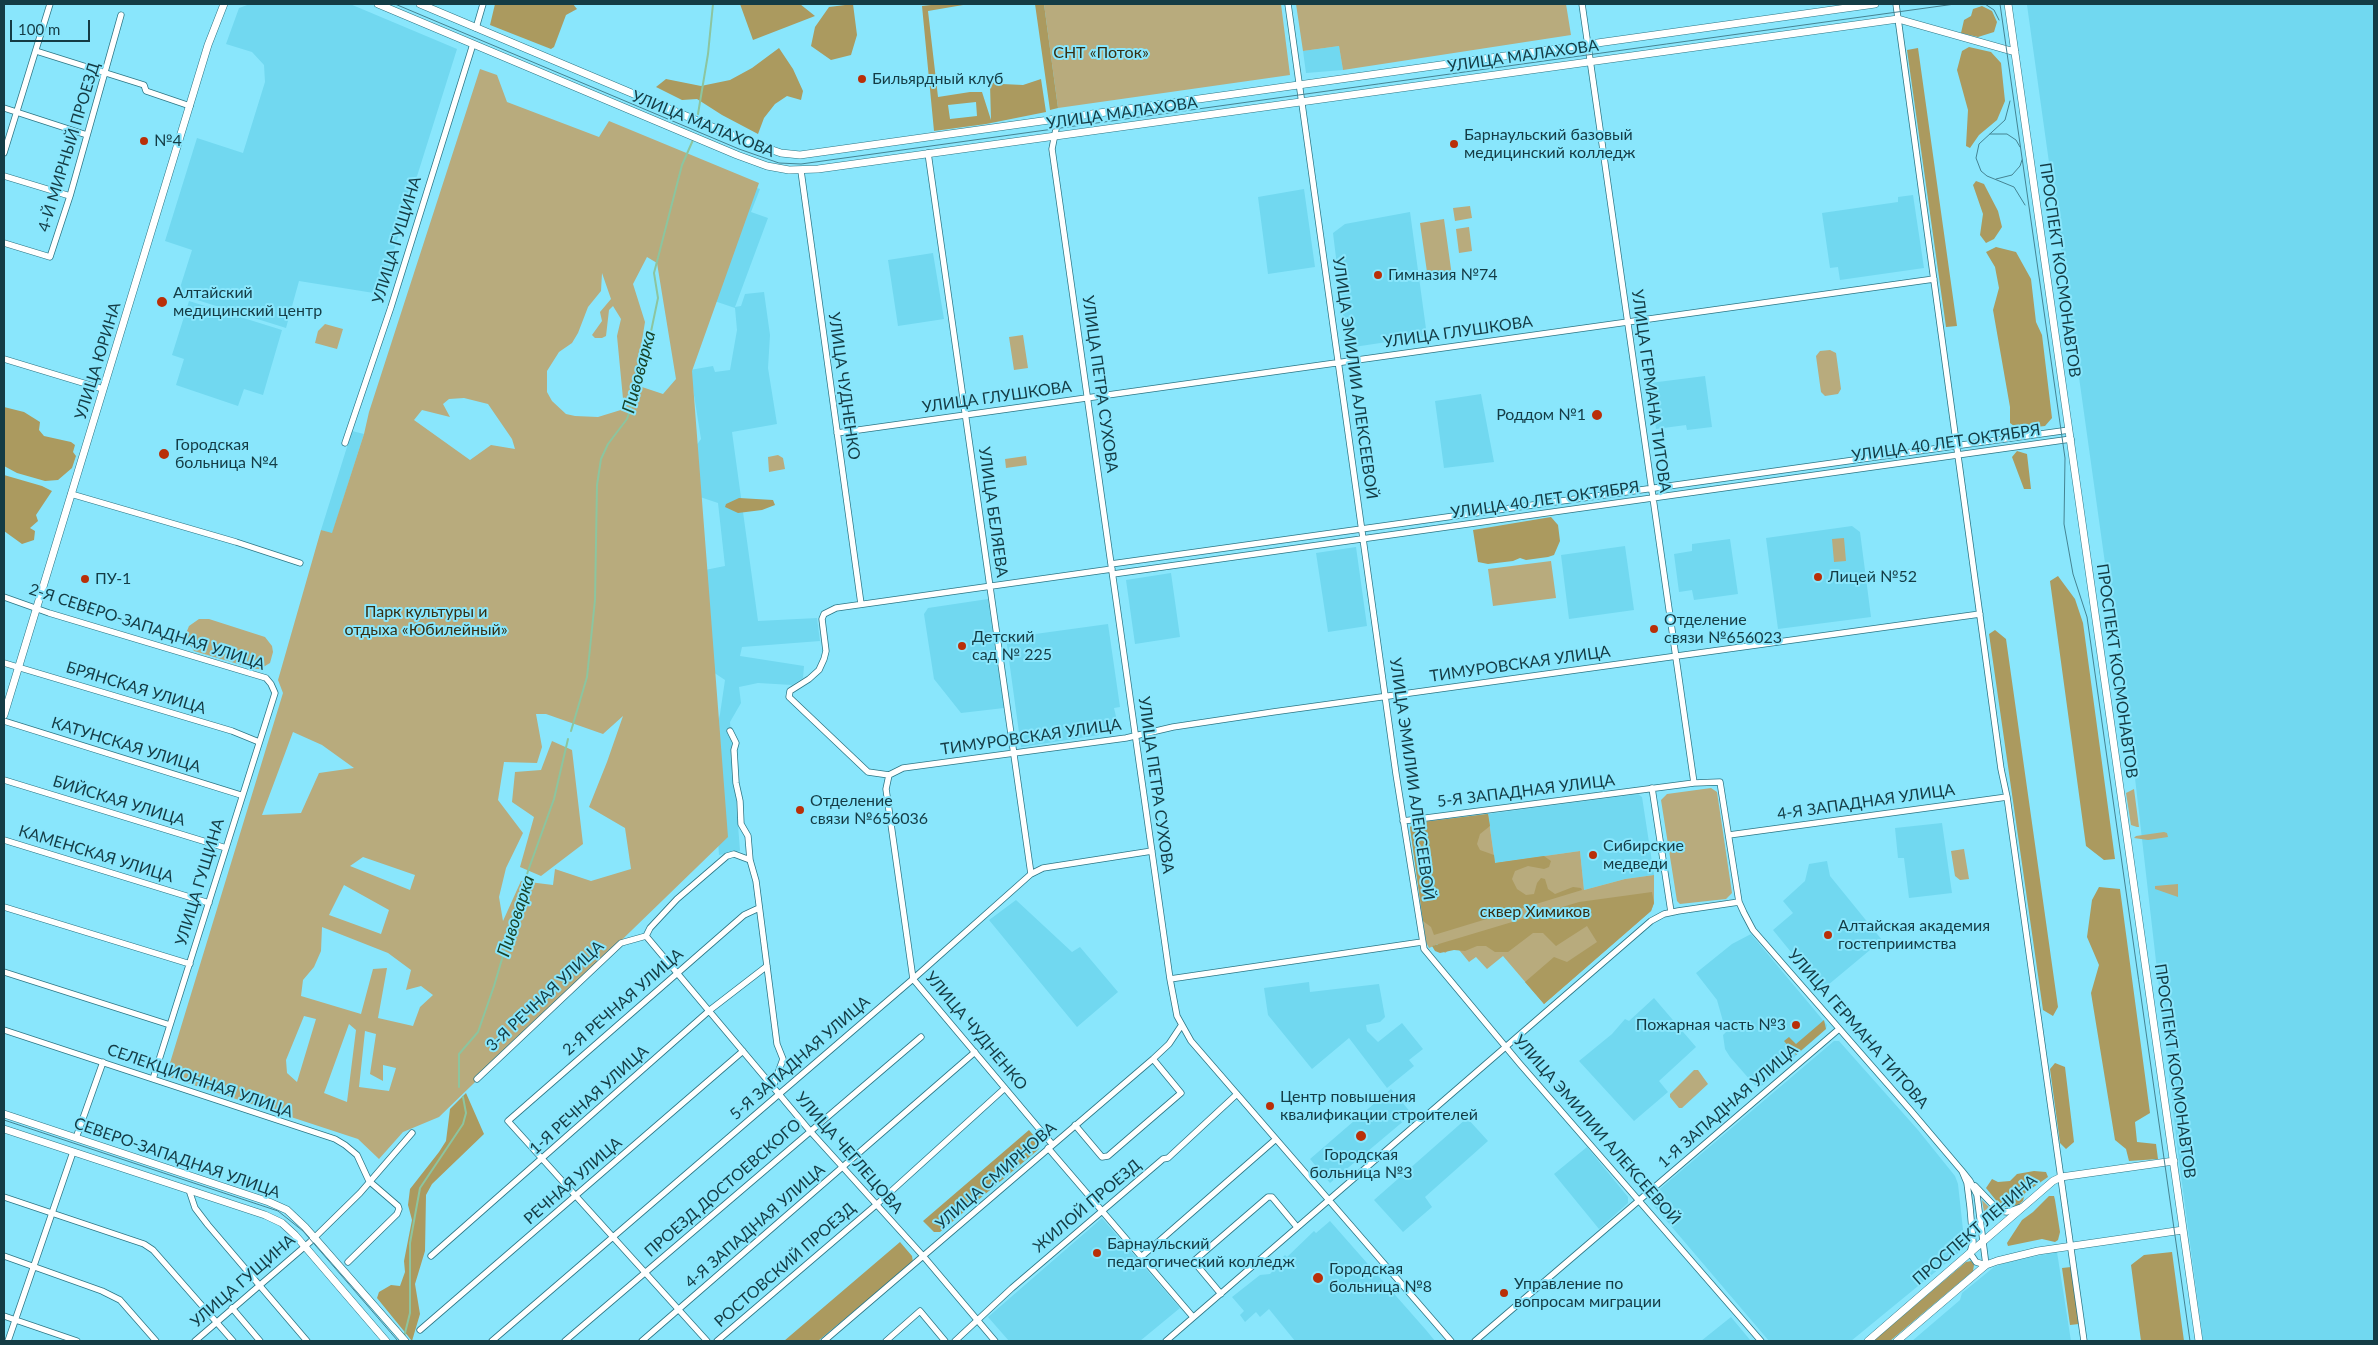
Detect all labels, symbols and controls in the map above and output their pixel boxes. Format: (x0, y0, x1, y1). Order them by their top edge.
scale bar (12, 10, 92, 42)
text: 100 m (18, 20, 60, 38)
street label: УЛИЦА МАЛАХОВА (1446, 36, 1600, 76)
park label: СНТ «Поток» (1053, 43, 1149, 63)
street label: 4-Й МИРНЫЙ ПРОЕЗД (34, 60, 104, 234)
place label: Бильярдный клуб (872, 69, 1003, 89)
marker: Бильярдный клуб (856, 73, 868, 85)
street label: УЛИЦА МАЛАХОВА (629, 87, 777, 161)
street label: УЛИЦА МАЛАХОВА (1045, 93, 1199, 133)
place label: Барнаульский базовый медицинский колледж (1464, 125, 1635, 163)
place label: №4 (154, 131, 182, 151)
marker: №4 (138, 135, 150, 147)
marker: Барнаульский базовый медицинский колледж (1448, 138, 1460, 150)
street label: ПРОСПЕКТ КОСМОНАВТОВ (2035, 161, 2085, 379)
street label: УЛИЦА ГУЩИНА (369, 174, 425, 306)
street label: УЛИЦА ЭМИЛИИ АЛЕКСЕЕВОЙ (1328, 255, 1382, 501)
place label: Гимназия №74 (1388, 265, 1498, 285)
marker: Гимназия №74 (1372, 269, 1384, 281)
place label: Алтайский медицинский центр (173, 283, 322, 321)
street label: УЛИЦА ГЕРМАНА ТИТОВА (1627, 288, 1675, 494)
street label: УЛИЦА ПЕТРА СУХОВА (1078, 294, 1122, 474)
marker: Алтайский медицинский центр (155, 295, 169, 309)
street label: УЛИЦА ЮРИНА (71, 300, 125, 422)
street label: УЛИЦА ЧУДНЕНКО (824, 311, 864, 461)
street label: УЛИЦА ГЛУШКОВА (1382, 312, 1534, 352)
water label: Пивоварка (618, 328, 660, 416)
street label: УЛИЦА ГЛУШКОВА (921, 377, 1073, 417)
place label: Роддом №1 (1496, 405, 1586, 425)
marker: Роддом №1 (1590, 408, 1604, 422)
street label: УЛИЦА 40 ЛЕТ ОКТЯБРЯ (1850, 420, 2042, 466)
place label: Городская больница №4 (175, 435, 278, 473)
street label: УЛИЦА БЕЛЯЕВА (974, 445, 1012, 579)
marker: Городская больница №4 (157, 447, 171, 461)
street label: УЛИЦА 40 ЛЕТ ОКТЯБРЯ (1449, 477, 1641, 523)
street label: ПРОСПЕКТ КОСМОНАВТОВ (2092, 562, 2142, 780)
place label: Лицей №52 (1828, 567, 1917, 587)
place label: ПУ-1 (95, 569, 131, 589)
marker: Лицей №52 (1812, 571, 1824, 583)
marker: ПУ-1 (79, 573, 91, 585)
street label: 2-Я СЕВЕРО-ЗАПАДНАЯ УЛИЦА (27, 580, 267, 674)
park label: Парк культуры и отдыха «Юбилейный» (344, 602, 508, 640)
place label: Отделение связи №656023 (1664, 610, 1782, 648)
marker: Отделение связи №656023 (1648, 623, 1660, 635)
place label: Детский сад № 225 (972, 627, 1052, 665)
marker: Детский сад № 225 (956, 640, 968, 652)
street label: ТИМУРОВСКАЯ УЛИЦА (1428, 642, 1612, 686)
street label: УЛИЦА ЭМИЛИИ АЛЕКСЕЕВОЙ (1385, 656, 1439, 902)
street label: БРЯНСКАЯ УЛИЦА (64, 658, 208, 718)
street label: УЛИЦА ПЕТРА СУХОВА (1134, 695, 1178, 875)
street label: КАТУНСКАЯ УЛИЦА (49, 713, 203, 777)
street label: ТИМУРОВСКАЯ УЛИЦА (939, 715, 1123, 759)
street label: 5-Я ЗАПАДНАЯ УЛИЦА (1436, 771, 1616, 811)
street label: БИЙСКАЯ УЛИЦА (50, 772, 188, 830)
street label: 4-Я ЗАПАДНАЯ УЛИЦА (1776, 780, 1956, 824)
place label: Отделение связи №656036 (810, 791, 928, 829)
marker: Отделение связи №656036 (794, 804, 806, 816)
street label: УЛИЦА ГУЩИНА (172, 816, 228, 948)
street label: КАМЕНСКАЯ УЛИЦА (16, 821, 176, 887)
place label: Сибирские медведи (1603, 836, 1684, 874)
marker: Сибирские медведи (1587, 849, 1599, 861)
water label: Пивоварка (493, 873, 539, 959)
park label: сквер Химиков (1480, 902, 1590, 922)
place label: Алтайская академия гостеприимства (1838, 916, 1990, 954)
marker: Алтайская академия гостеприимства (1822, 929, 1834, 941)
street label: 3-Я РЕЧНАЯ УЛИЦА (482, 937, 608, 1055)
street label: 2-Я РЕЧНАЯ УЛИЦА (559, 944, 687, 1060)
street label: УЛИЦА ГЕРМАНА ТИТОВА (1784, 945, 1932, 1113)
street label: ПРОСПЕКТ КОСМОНАВТОВ (2150, 962, 2200, 1180)
street label: УЛИЦА ЧУДНЕНКО (921, 968, 1031, 1094)
street label: 5-Я ЗАПАДНАЯ УЛИЦА (726, 992, 874, 1124)
place label: Пожарная часть №3 (1636, 1015, 1786, 1035)
marker: Пожарная часть №3 (1790, 1019, 1802, 1031)
street label: УЛИЦА ЭМИЛИИ АЛЕКСЕЕВОЙ (1509, 1031, 1685, 1229)
street label: СЕЛЕКЦИОННАЯ УЛИЦА (105, 1040, 295, 1122)
street label: 1-Я ЗАПАДНАЯ УЛИЦА (1654, 1040, 1802, 1172)
street label: 1-Я РЕЧНАЯ УЛИЦА (526, 1042, 652, 1158)
place label: Центр повышения квалификации строителей (1280, 1087, 1478, 1125)
street label: УЛИЦА ЧЕГЛЕЦОВА (791, 1088, 907, 1218)
marker: Центр повышения квалификации строителей (1264, 1100, 1276, 1112)
street label: СЕВЕРО-ЗАПАДНАЯ УЛИЦА (71, 1114, 283, 1202)
street label: ПРОЕЗД ДОСТОЕВСКОГО (641, 1115, 805, 1261)
street label: УЛИЦА СМИРНОВА (932, 1118, 1060, 1234)
marker: Городская больница №3 (1354, 1129, 1368, 1143)
street label: РЕЧНАЯ УЛИЦА (520, 1133, 626, 1229)
place label: Городская больница №3 (1310, 1145, 1412, 1183)
street label: ЖИЛОЙ ПРОЕЗД (1029, 1155, 1145, 1257)
street label: 4-Я ЗАПАДНАЯ УЛИЦА (681, 1160, 829, 1292)
street label: ПРОСПЕКТ ЛЕНИНА (1909, 1171, 2041, 1289)
street label: РОСТОВСКИЙ ПРОЕЗД (711, 1199, 859, 1331)
street label: УЛИЦА ГУЩИНА (187, 1230, 299, 1332)
place label: Барнаульский педагогический колледж (1107, 1234, 1295, 1272)
marker: Барнаульский педагогический колледж (1091, 1247, 1103, 1259)
place label: Городская больница №8 (1329, 1259, 1432, 1297)
marker: Городская больница №8 (1311, 1271, 1325, 1285)
place label: Управление по вопросам миграции (1514, 1274, 1661, 1312)
marker: Управление по вопросам миграции (1498, 1287, 1510, 1299)

